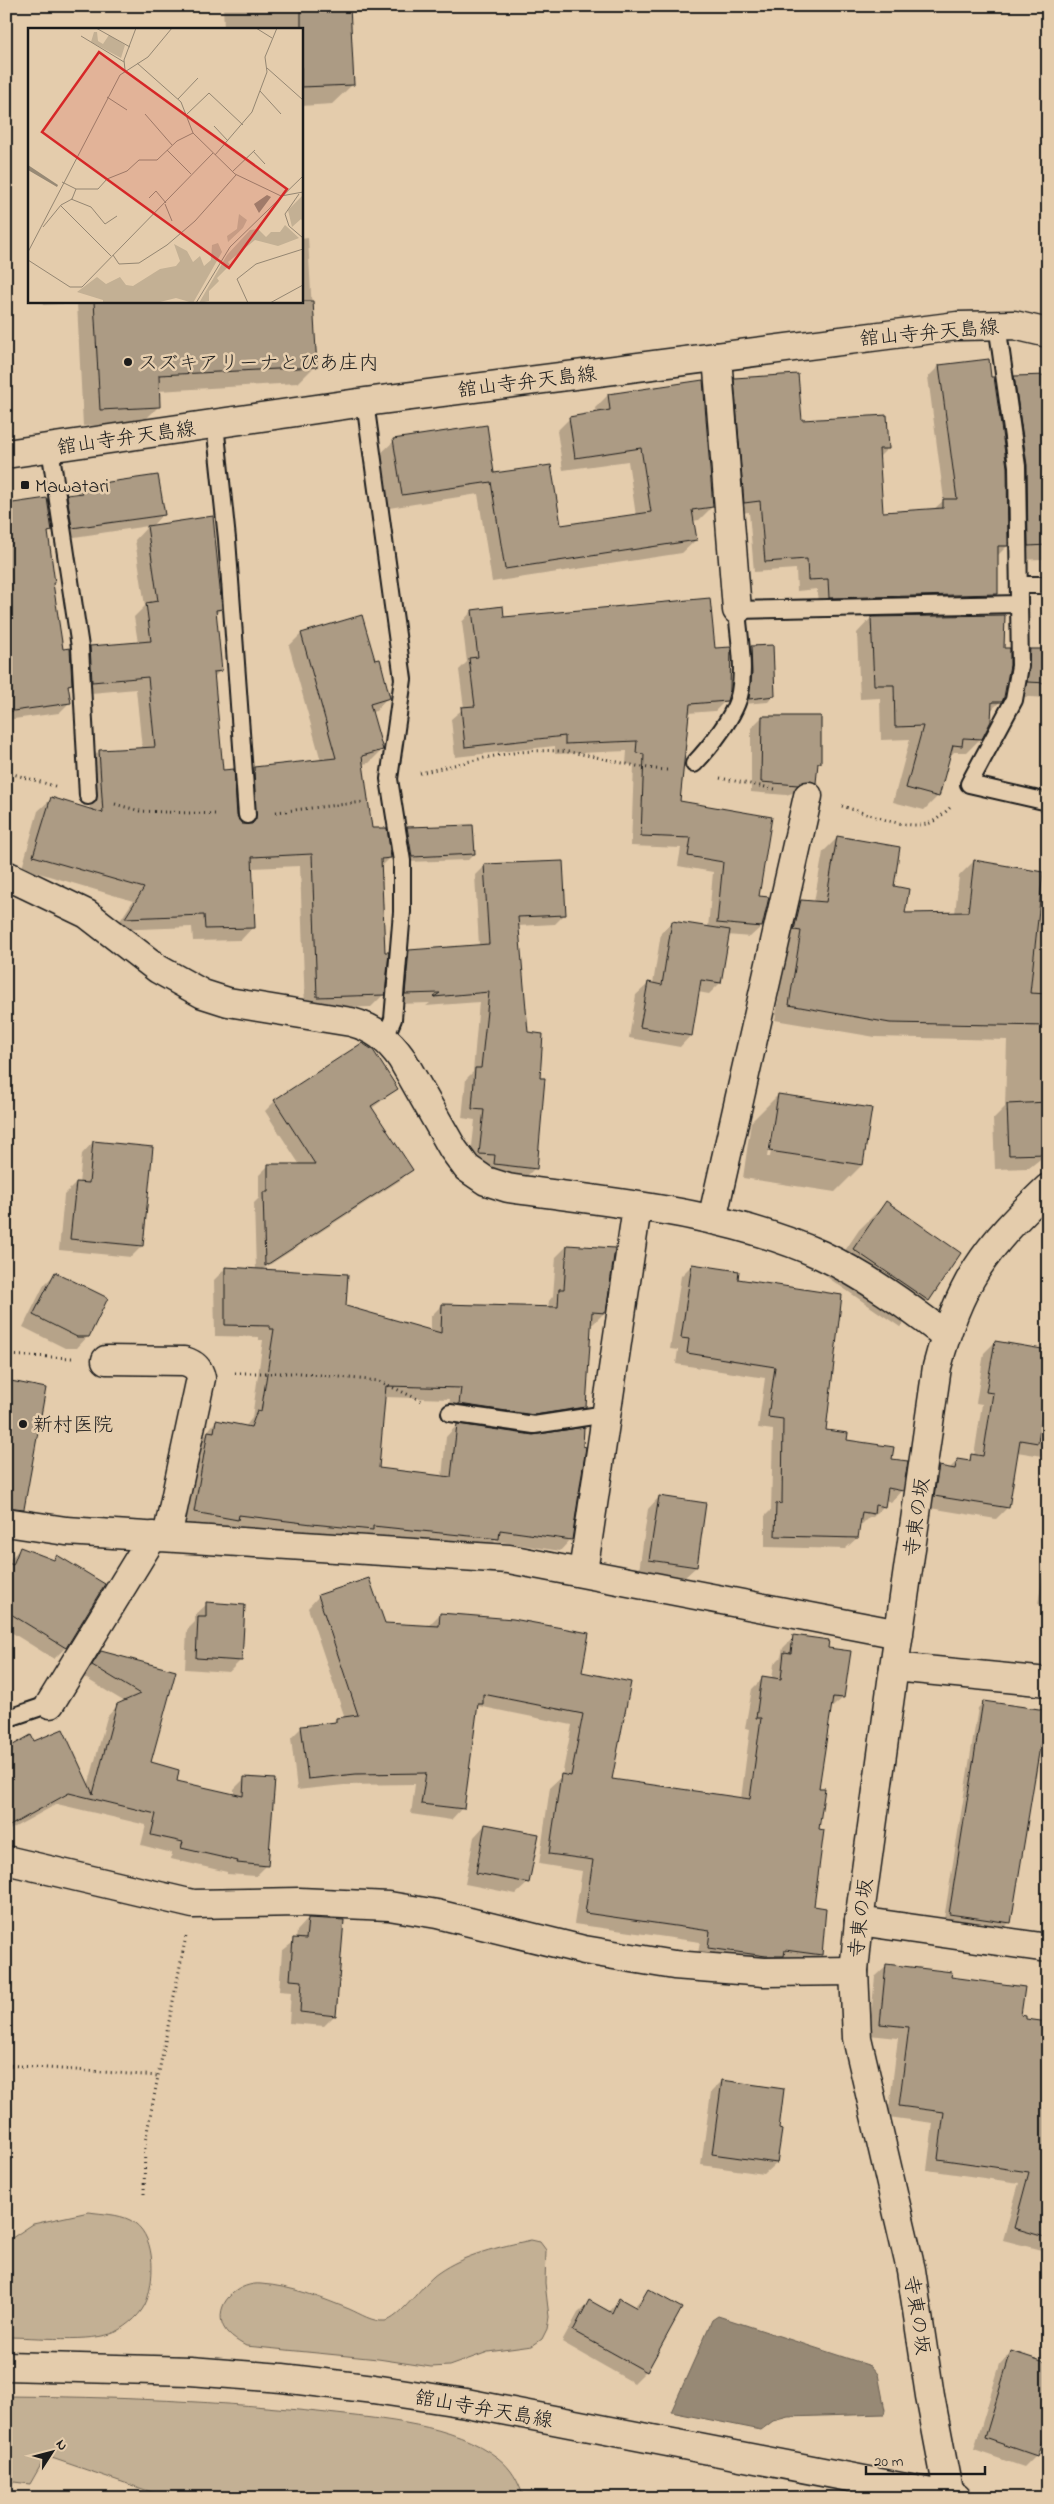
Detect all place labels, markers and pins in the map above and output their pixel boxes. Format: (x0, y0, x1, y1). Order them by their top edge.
place label: スズキアリーナとぴあ庄内 (138, 350, 379, 379)
marker: スズキアリーナとぴあ庄内 (122, 356, 134, 368)
place label: Mawatari (35, 473, 109, 502)
marker: Mawatari (19, 479, 31, 491)
place label: 新村医院 (33, 1412, 113, 1441)
marker: 新村医院 (17, 1418, 29, 1430)

